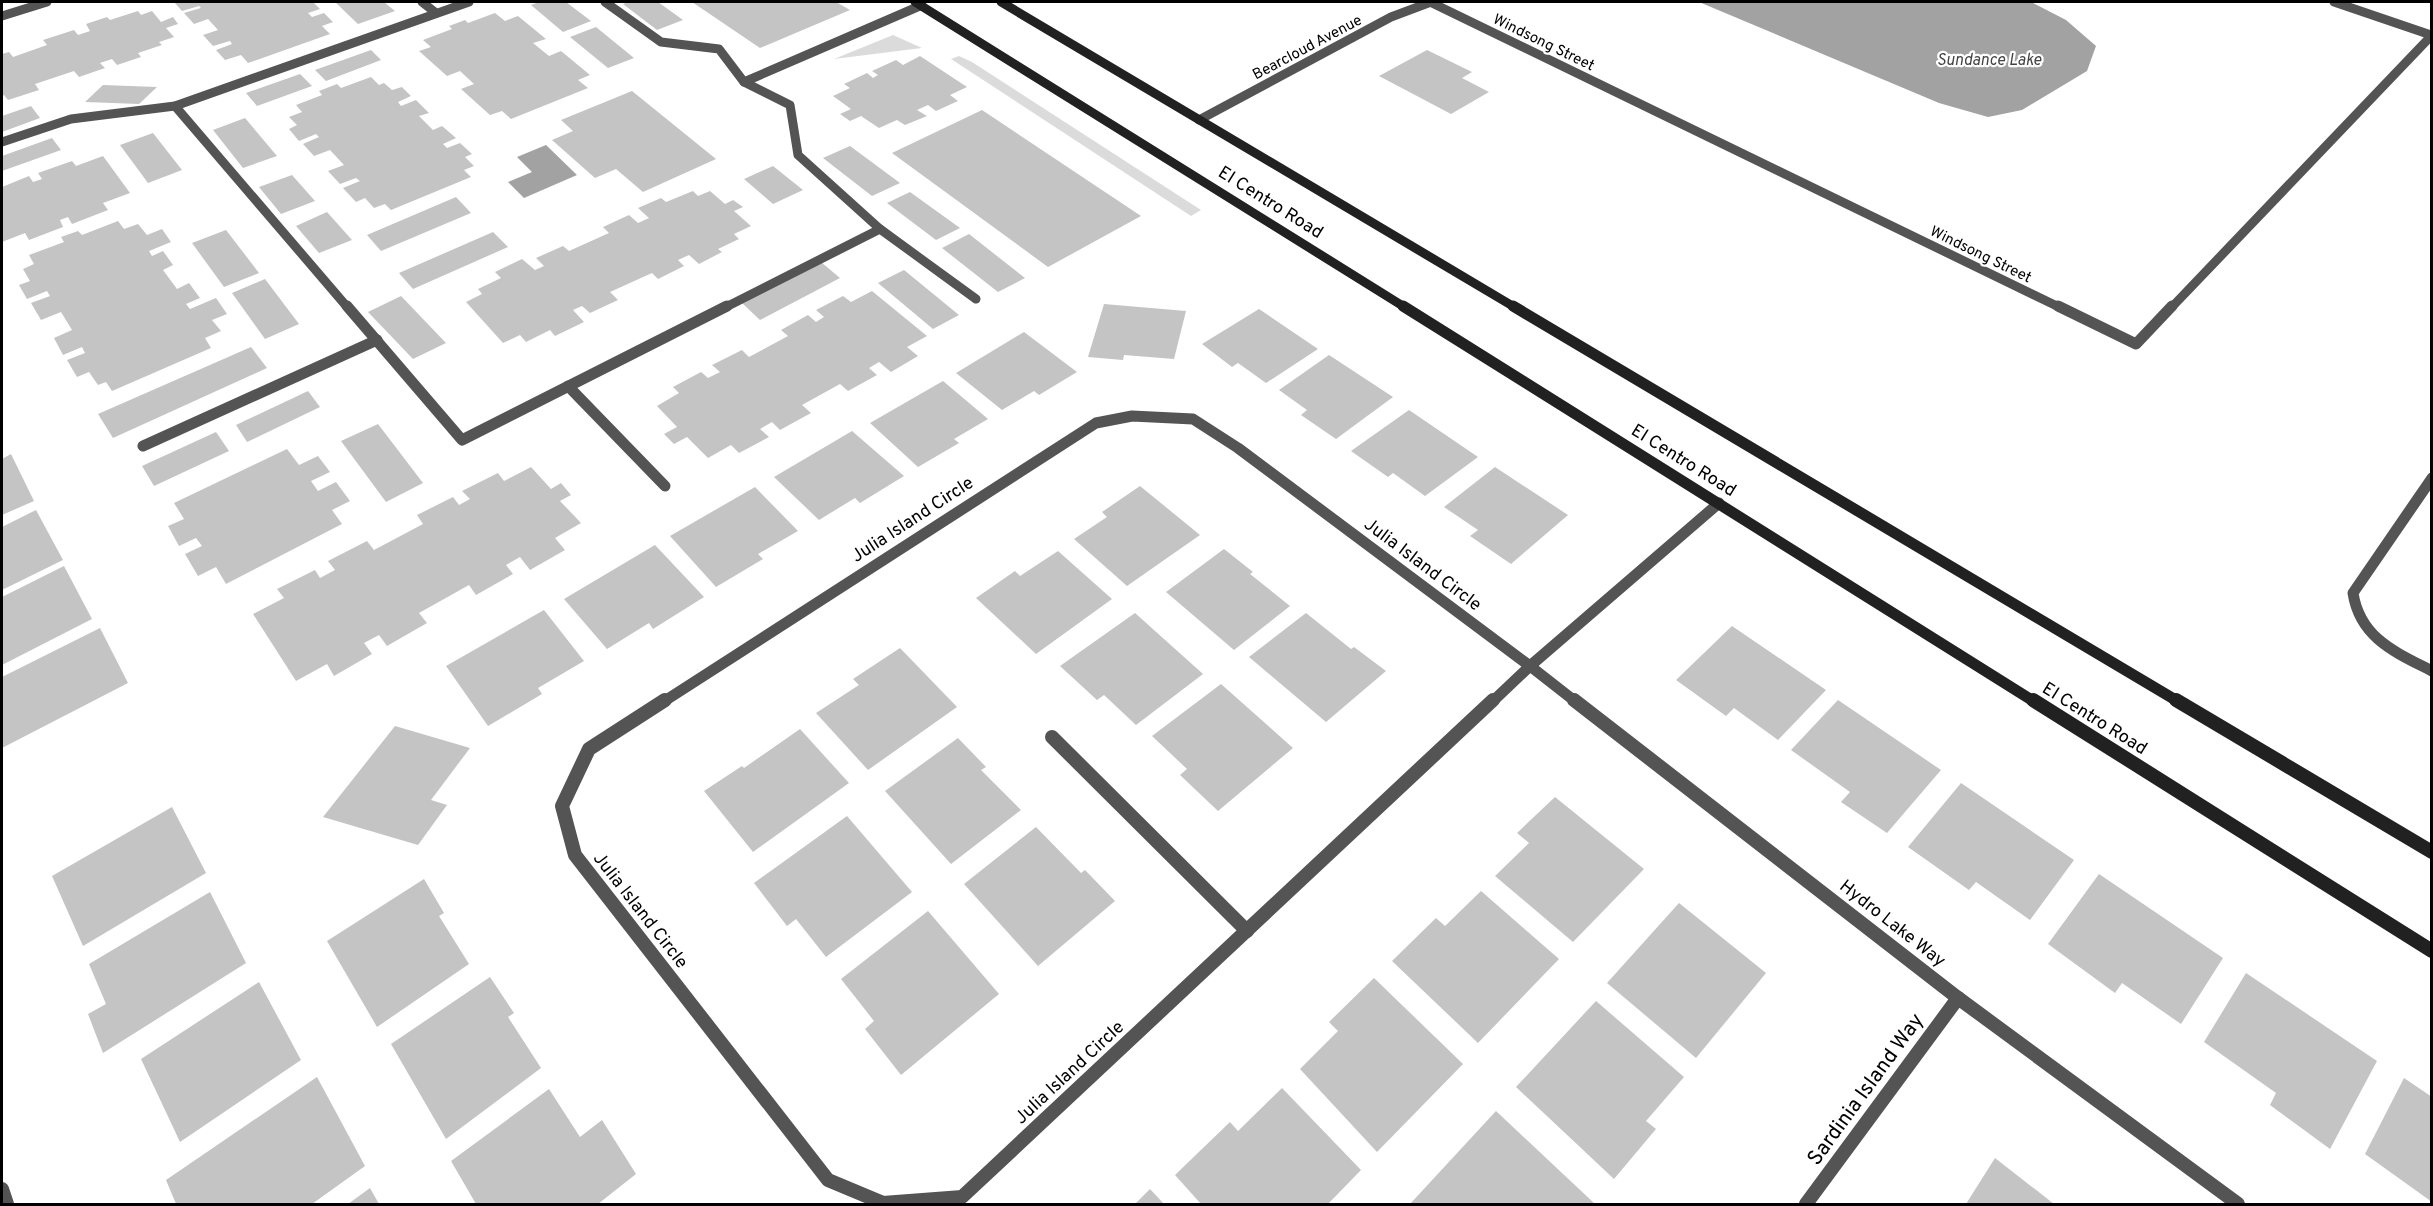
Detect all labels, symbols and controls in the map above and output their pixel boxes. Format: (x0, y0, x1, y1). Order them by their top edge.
street label: Bearcloud Avenue (1250, 11, 1366, 85)
street label: Windsong Street (1489, 11, 1597, 76)
water label: Sundance Lake (1937, 51, 2042, 71)
street label: El Centro Road (1213, 162, 1327, 245)
street label: Windsong Street (1926, 223, 2034, 288)
street label: El Centro Road (1626, 420, 1740, 503)
street label: Julia Island Circle (847, 472, 978, 568)
street label: Julia Island Circle (1359, 513, 1486, 617)
street label: El Centro Road (2037, 678, 2151, 761)
street label: Julia Island Circle (587, 848, 692, 974)
street label: Hydro Lake Way (1834, 876, 1950, 973)
street label: Sardinia Island Way (1802, 1008, 1931, 1171)
street label: Julia Island Circle (1010, 1016, 1130, 1130)

